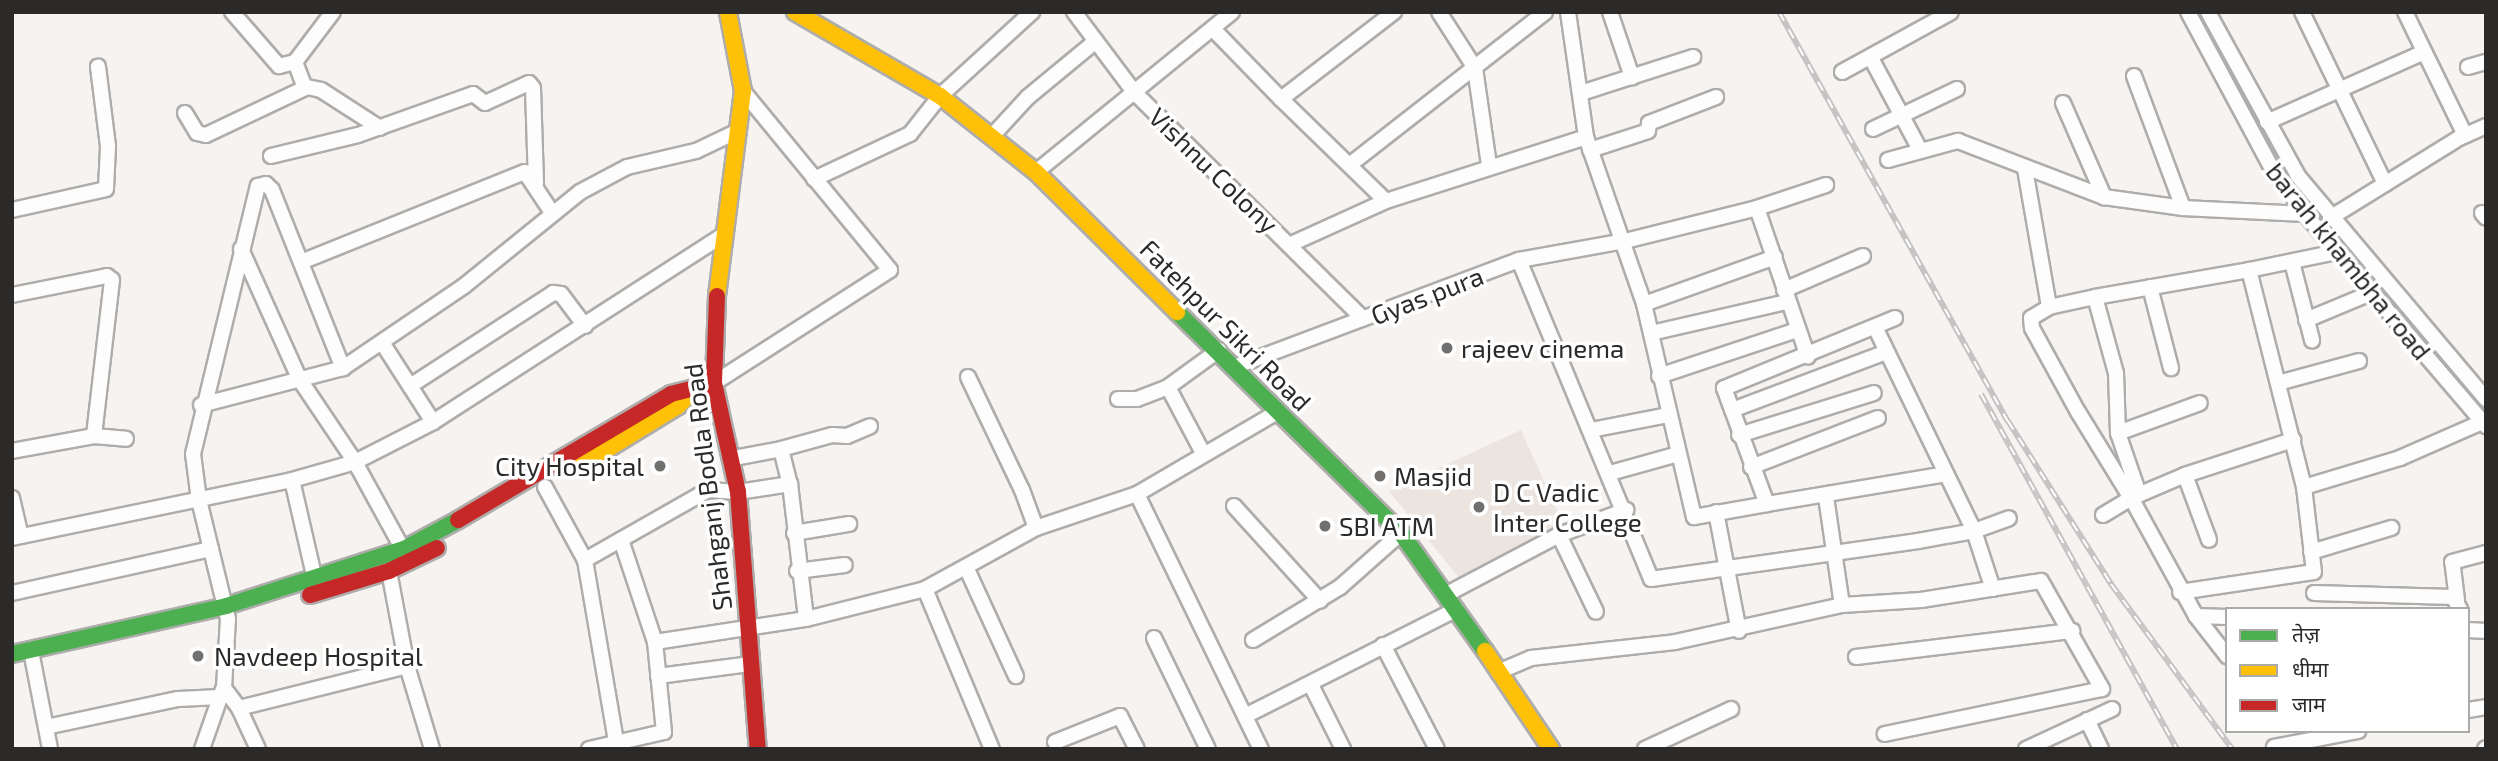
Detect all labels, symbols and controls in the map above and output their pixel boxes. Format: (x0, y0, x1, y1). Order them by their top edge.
street label: Vishnu Colony (1143, 101, 1285, 239)
street label: barah khambha road (2260, 156, 2438, 366)
street label: Fatehpur Sikri Road (1134, 233, 1318, 417)
street label: Gyas pura (1366, 259, 1488, 331)
place label: rajeev cinema (1461, 332, 1625, 364)
marker: rajeev cinema (1439, 340, 1455, 356)
street label: Shahganj Bodla Road (676, 362, 738, 612)
place label: City Hospital (495, 450, 644, 482)
marker: City Hospital (650, 456, 670, 476)
place label: Masjid (1394, 460, 1472, 492)
marker: Masjid (1372, 468, 1388, 484)
place label: D C Vadic Inter College (1493, 476, 1642, 538)
marker: D C Vadic Inter College (1471, 499, 1487, 515)
place label: SBI ATM (1339, 510, 1435, 542)
marker: SBI ATM (1317, 518, 1333, 534)
legend (2225, 607, 2470, 733)
text: तेज़ (2292, 621, 2320, 646)
place label: Navdeep Hospital (214, 640, 423, 672)
marker: Navdeep Hospital (188, 646, 208, 666)
text: धीमा (2292, 656, 2328, 681)
text: जाम (2292, 691, 2326, 716)

